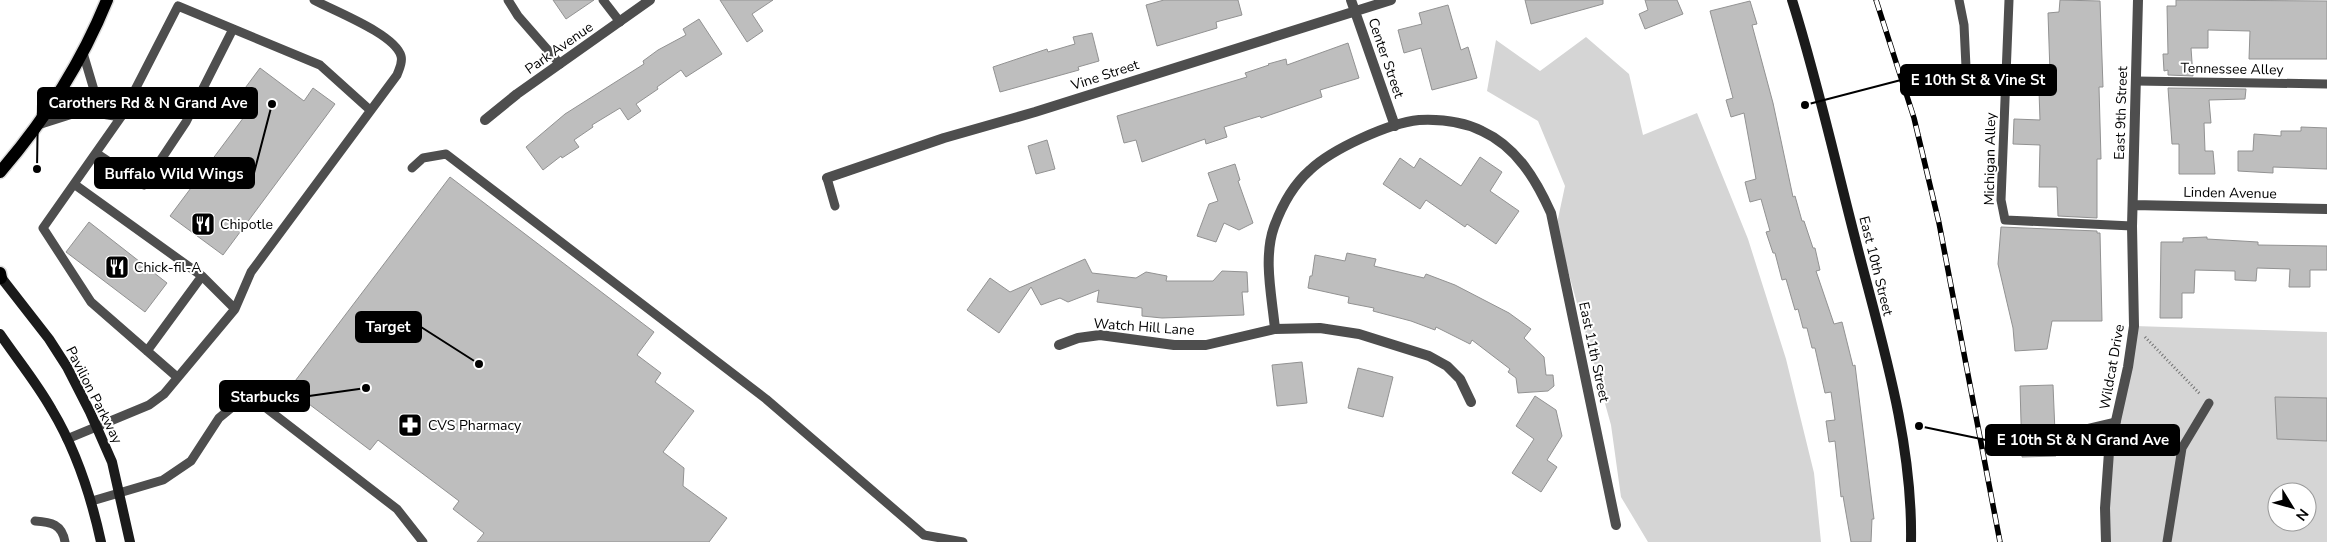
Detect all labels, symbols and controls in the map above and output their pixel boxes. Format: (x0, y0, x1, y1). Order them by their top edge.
street label: Center Street (1363, 15, 1409, 101)
street label: Park Avenue (521, 18, 597, 78)
street label: Vine Street (1068, 55, 1141, 95)
street label: Tennessee Alley (2180, 59, 2285, 79)
callout: E 10th St & Vine St (1901, 65, 2056, 95)
street label: East 9th Street (2110, 66, 2132, 160)
text: E 10th St & Vine St (1911, 70, 2045, 90)
callout: Carothers Rd & N Grand Ave (38, 88, 257, 118)
text: Carothers Rd & N Grand Ave (48, 93, 248, 113)
street label: Michigan Alley (1980, 112, 2000, 206)
callout: Buffalo Wild Wings (95, 158, 254, 188)
text: Buffalo Wild Wings (104, 164, 244, 184)
street label: Linden Avenue (2183, 183, 2277, 203)
restaurant icon: Chipotle (190, 211, 216, 237)
street label: East 10th Street (1854, 214, 1898, 318)
place label: Chipotle (220, 215, 273, 234)
restaurant icon: Chick-fil-A (104, 254, 130, 280)
place label: Chick-fil-A (134, 258, 201, 277)
street label: East 11th Street (1574, 300, 1614, 404)
callout: Target (356, 312, 421, 342)
street label: Watch Hill Lane (1093, 314, 1195, 340)
text: Target (365, 317, 411, 337)
street label: Wildcat Drive (2095, 323, 2129, 411)
street label: Pavilion Parkway (61, 343, 127, 448)
callout: Starbucks (220, 381, 309, 411)
text: Starbucks (230, 387, 300, 407)
pharmacy icon: CVS Pharmacy (397, 412, 423, 438)
place label: CVS Pharmacy (428, 416, 522, 435)
callout: E 10th St & N Grand Ave (1986, 425, 2179, 455)
text: E 10th St & N Grand Ave (1997, 430, 2169, 450)
north arrow (2267, 482, 2317, 532)
text: N (2291, 505, 2313, 524)

